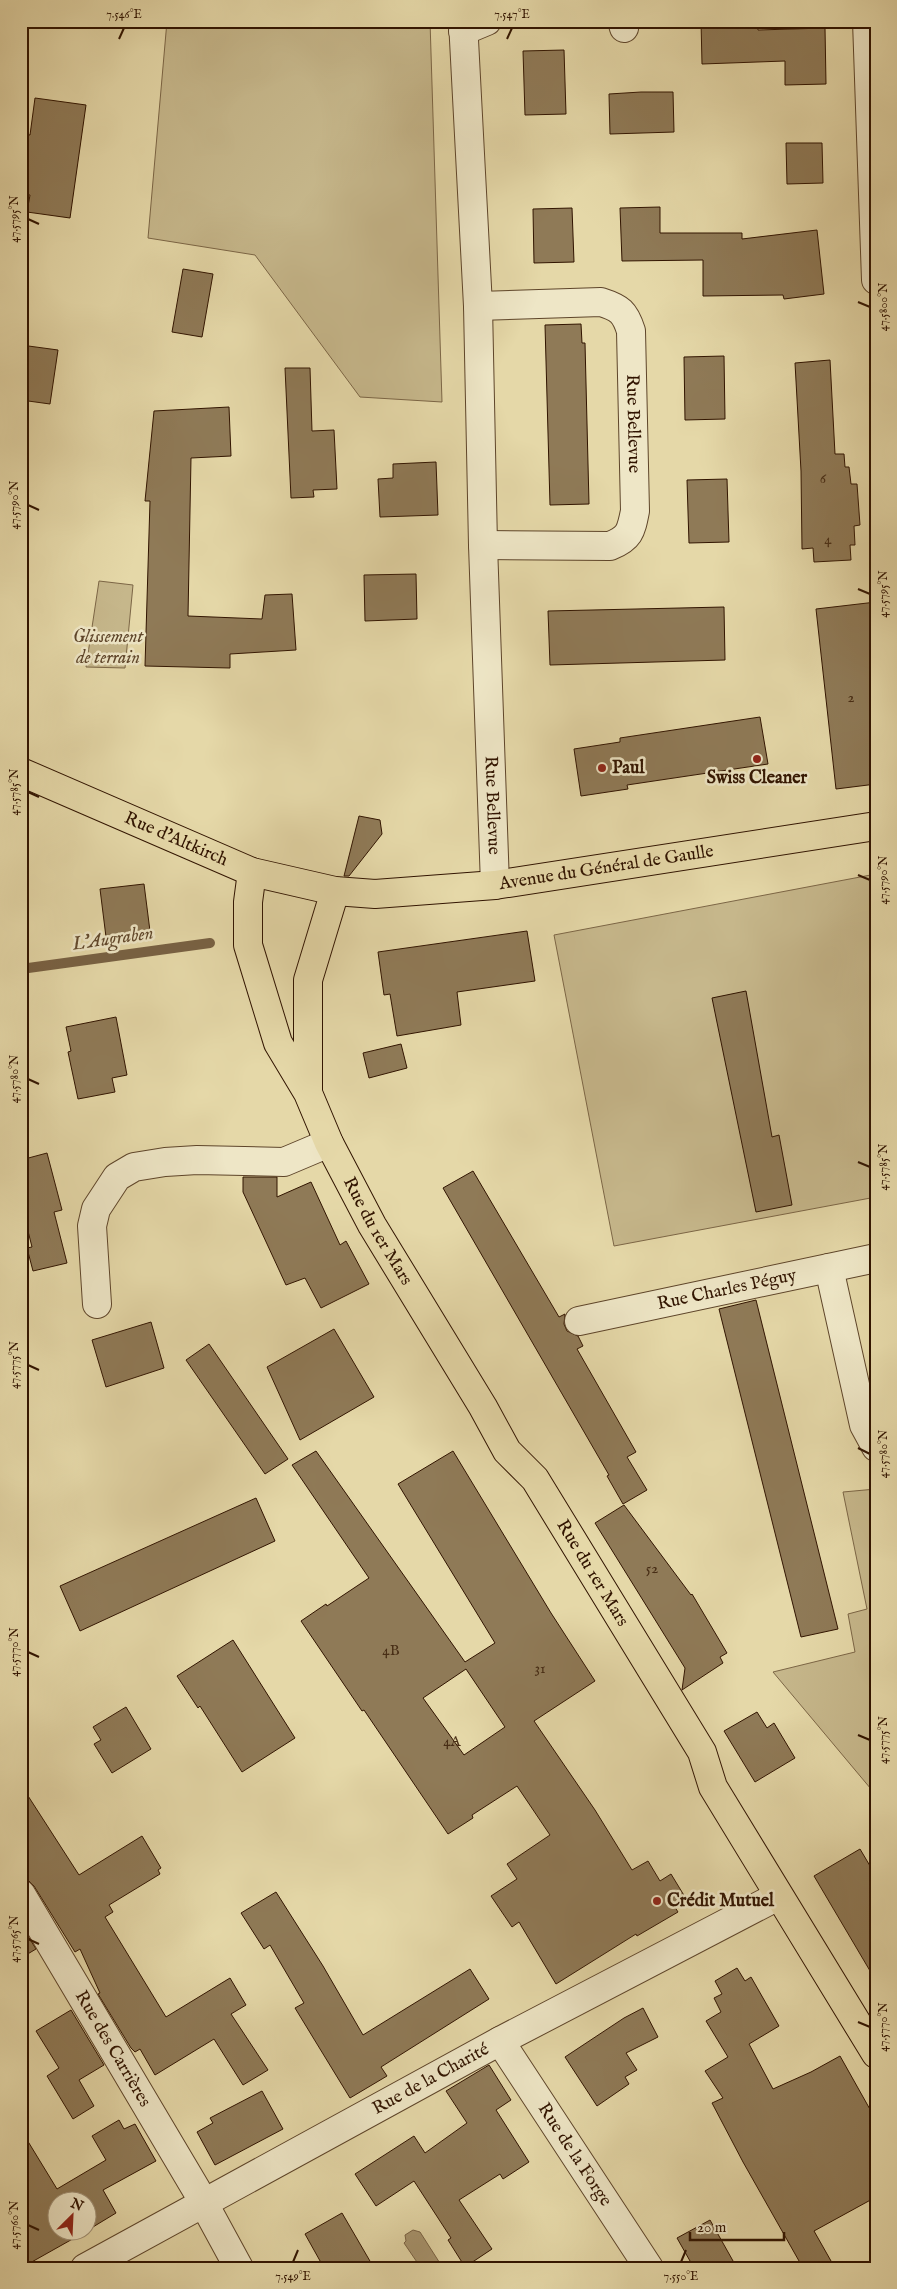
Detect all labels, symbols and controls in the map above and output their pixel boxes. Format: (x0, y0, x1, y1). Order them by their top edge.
text: 7.546°E (106, 7, 142, 22)
text: 7.547°E (494, 7, 530, 22)
text: 47.5795°N (7, 195, 22, 243)
text: 47.5800°N (876, 282, 891, 331)
street label: Rue Bellevue (620, 374, 646, 473)
house number: 6 (820, 469, 827, 488)
text: 47.5790°N (7, 480, 22, 529)
house number: 4 (824, 530, 832, 549)
text: 47.5795°N (876, 570, 891, 618)
park label: Glissement de terrain (73, 626, 144, 670)
house number: 2 (847, 688, 855, 707)
marker: Swiss Cleaner (751, 753, 763, 765)
street label: Rue Bellevue (479, 756, 505, 855)
place label: Paul (612, 757, 645, 780)
marker: Paul (596, 762, 608, 774)
place label: Swiss Cleaner (707, 767, 808, 790)
text: 47.5785°N (7, 768, 22, 815)
street label: Rue d'Altkirch (121, 807, 232, 872)
street label: Avenue du Général de Gaulle (496, 840, 715, 896)
text: 47.5790°N (876, 855, 891, 904)
water label: L'Augraben (70, 921, 155, 957)
text: 47.5780°N (7, 1054, 22, 1103)
text: 47.5785°N (876, 1143, 891, 1190)
street label: Rue du 1er Mars (337, 1173, 418, 1290)
street label: Rue Charles Péguy (655, 1264, 799, 1316)
text: 47.5775°N (7, 1340, 22, 1389)
text: 47.5780°N (876, 1429, 891, 1478)
street label: Rue du 1er Mars (551, 1515, 634, 1631)
house number: 52 (646, 1559, 658, 1578)
text: 47.5770°N (7, 1627, 22, 1677)
house number: 4B (382, 1641, 400, 1660)
house number: 31 (534, 1659, 546, 1678)
text: 47.5775°N (876, 1715, 891, 1764)
house number: 4A (443, 1732, 462, 1751)
place label: Crédit Mutuel (667, 1890, 775, 1913)
marker: Crédit Mutuel (651, 1895, 663, 1907)
text: 47.5765°N (7, 1915, 22, 1963)
street label: Rue des Carrières (69, 1986, 156, 2111)
text: 47.5770°N (876, 2002, 891, 2052)
street label: Rue de la Charité (368, 2038, 493, 2120)
street label: Rue de la Forge (532, 2099, 617, 2211)
north arrow (48, 2192, 98, 2242)
text: N (67, 2194, 86, 2216)
text: 47.5760°N (7, 2200, 22, 2249)
scale bar (690, 2209, 783, 2241)
text: 20 m (697, 2218, 727, 2237)
text: 7.549°E (275, 2269, 311, 2284)
text: 7.550°E (664, 2269, 698, 2284)

